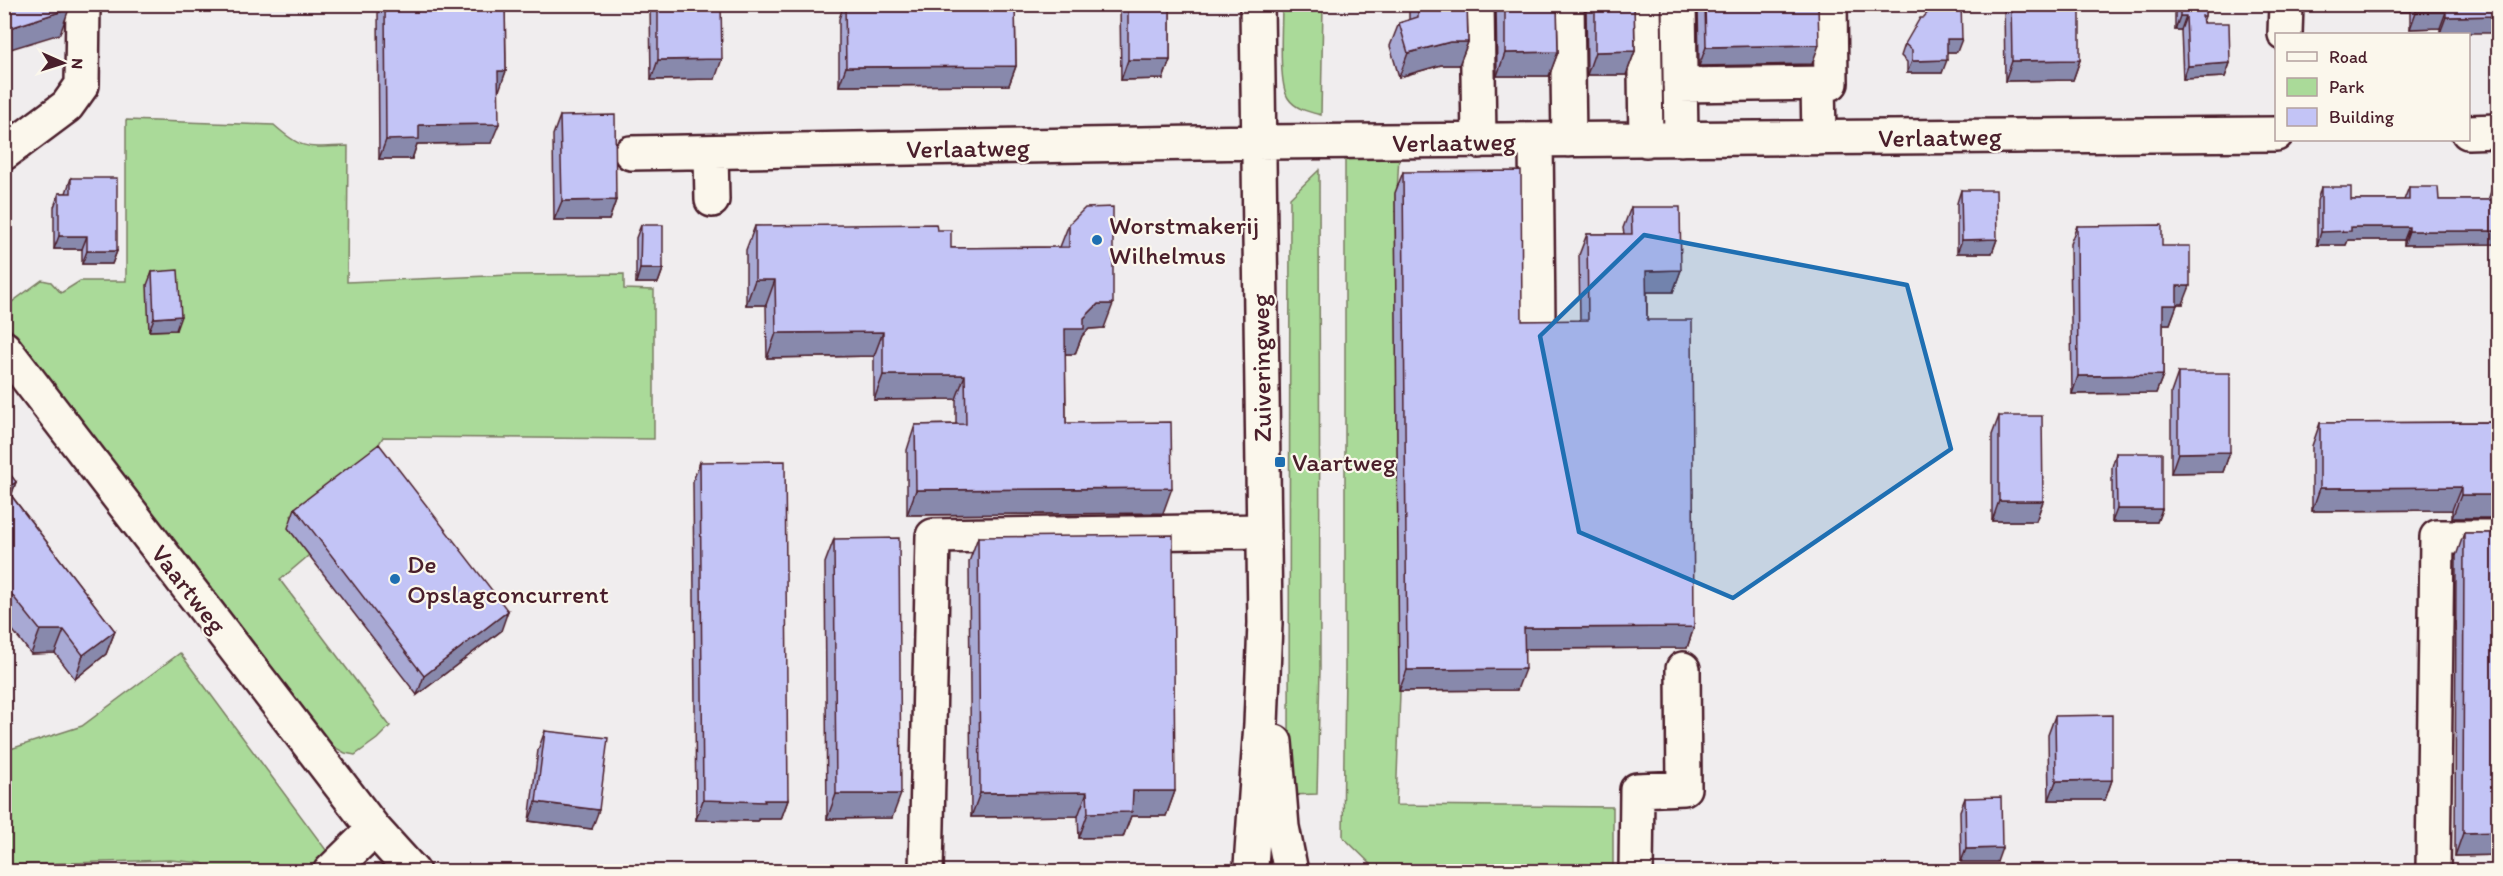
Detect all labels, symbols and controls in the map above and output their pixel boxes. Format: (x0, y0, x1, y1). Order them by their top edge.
north arrow (33, 33, 93, 93)
legend (2275, 33, 2470, 141)
text: Road (2329, 46, 2368, 68)
text: N (68, 58, 87, 70)
text: Park (2329, 76, 2364, 98)
text: Building (2329, 106, 2395, 128)
street label: Verlaatweg (1878, 120, 2003, 154)
street label: Verlaatweg (1392, 125, 1517, 159)
street label: Verlaatweg (906, 131, 1031, 165)
place label: Worstmakerij Wilhelmus (1109, 209, 1259, 271)
marker: Worstmakerij Wilhelmus (1090, 233, 1104, 247)
street label: Zuiveringweg (1244, 293, 1278, 442)
place label: Vaartweg (1292, 446, 1397, 478)
marker: Vaartweg (1273, 455, 1287, 469)
street label: Vaartweg (144, 538, 234, 640)
place label: De Opslagconcurrent (407, 548, 609, 610)
marker: De Opslagconcurrent (388, 572, 402, 586)

